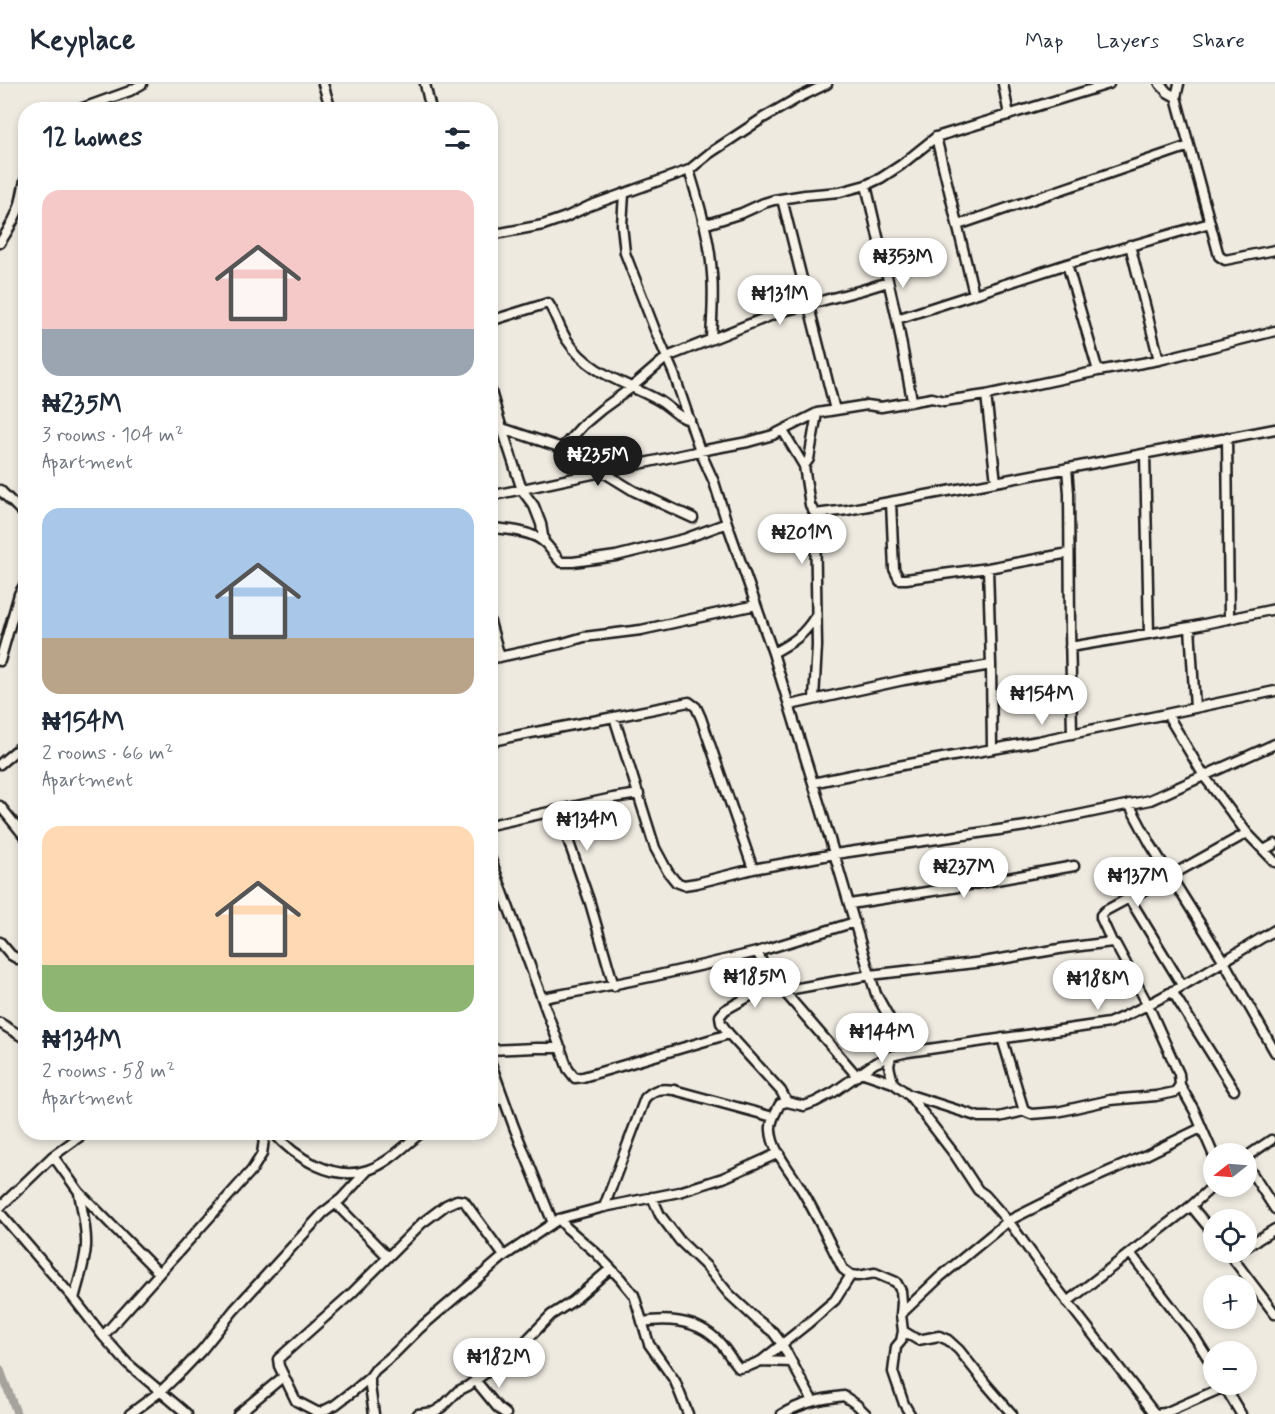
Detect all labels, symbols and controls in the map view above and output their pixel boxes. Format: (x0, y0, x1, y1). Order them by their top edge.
text: Keyplace (30, 23, 135, 60)
text: Map (1025, 27, 1063, 55)
text: Layers (1096, 27, 1159, 55)
text: Share (1192, 27, 1245, 55)
text: 12 homes (42, 121, 142, 155)
icon: filters (441, 122, 474, 155)
icon: home (204, 229, 312, 337)
pin: ₦353M (861, 238, 945, 289)
text: ₦353M (873, 244, 933, 271)
pin: ₦131M (738, 275, 822, 326)
text: ₦131M (751, 281, 809, 308)
text: ₦235M (42, 388, 122, 422)
text: 3 rooms · 104 m² (42, 422, 184, 449)
pin: ₦235M (556, 436, 640, 487)
text: ₦235M (567, 442, 629, 469)
text: Apartment (42, 449, 133, 476)
pin: ₦201M (760, 514, 844, 565)
text: ₦201M (771, 520, 833, 547)
icon: home (204, 547, 312, 655)
pin: ₦154M (1000, 675, 1084, 726)
text: ₦154M (1010, 681, 1074, 708)
text: ₦154M (42, 706, 124, 740)
text: 2 rooms · 66 m² (42, 740, 173, 767)
text: Apartment (42, 767, 133, 794)
pin: ₦134M (545, 801, 629, 852)
text: ₦134M (556, 807, 618, 834)
pin: ₦237M (922, 848, 1006, 899)
text: ₦237M (933, 854, 995, 881)
pin: ₦137M (1096, 857, 1180, 908)
text: ₦137M (1108, 863, 1168, 890)
icon: home (204, 865, 312, 973)
pin: ₦185M (713, 958, 797, 1009)
pin: ₦188M (1056, 960, 1140, 1011)
text: ₦185M (723, 964, 787, 991)
text: ₦188M (1067, 966, 1129, 993)
pin: ₦144M (840, 1013, 924, 1064)
text: ₦144M (850, 1019, 914, 1046)
text: ₦134M (42, 1024, 122, 1058)
text: 2 rooms · 58 m² (42, 1058, 175, 1085)
text: Apartment (42, 1085, 133, 1112)
north arrow (1203, 1143, 1257, 1197)
map controls (1203, 1143, 1257, 1395)
button: locate (1203, 1209, 1257, 1263)
button: + (1203, 1275, 1257, 1329)
pin: ₦182M (457, 1338, 541, 1389)
button: − (1203, 1341, 1257, 1395)
text: ₦182M (467, 1344, 531, 1371)

